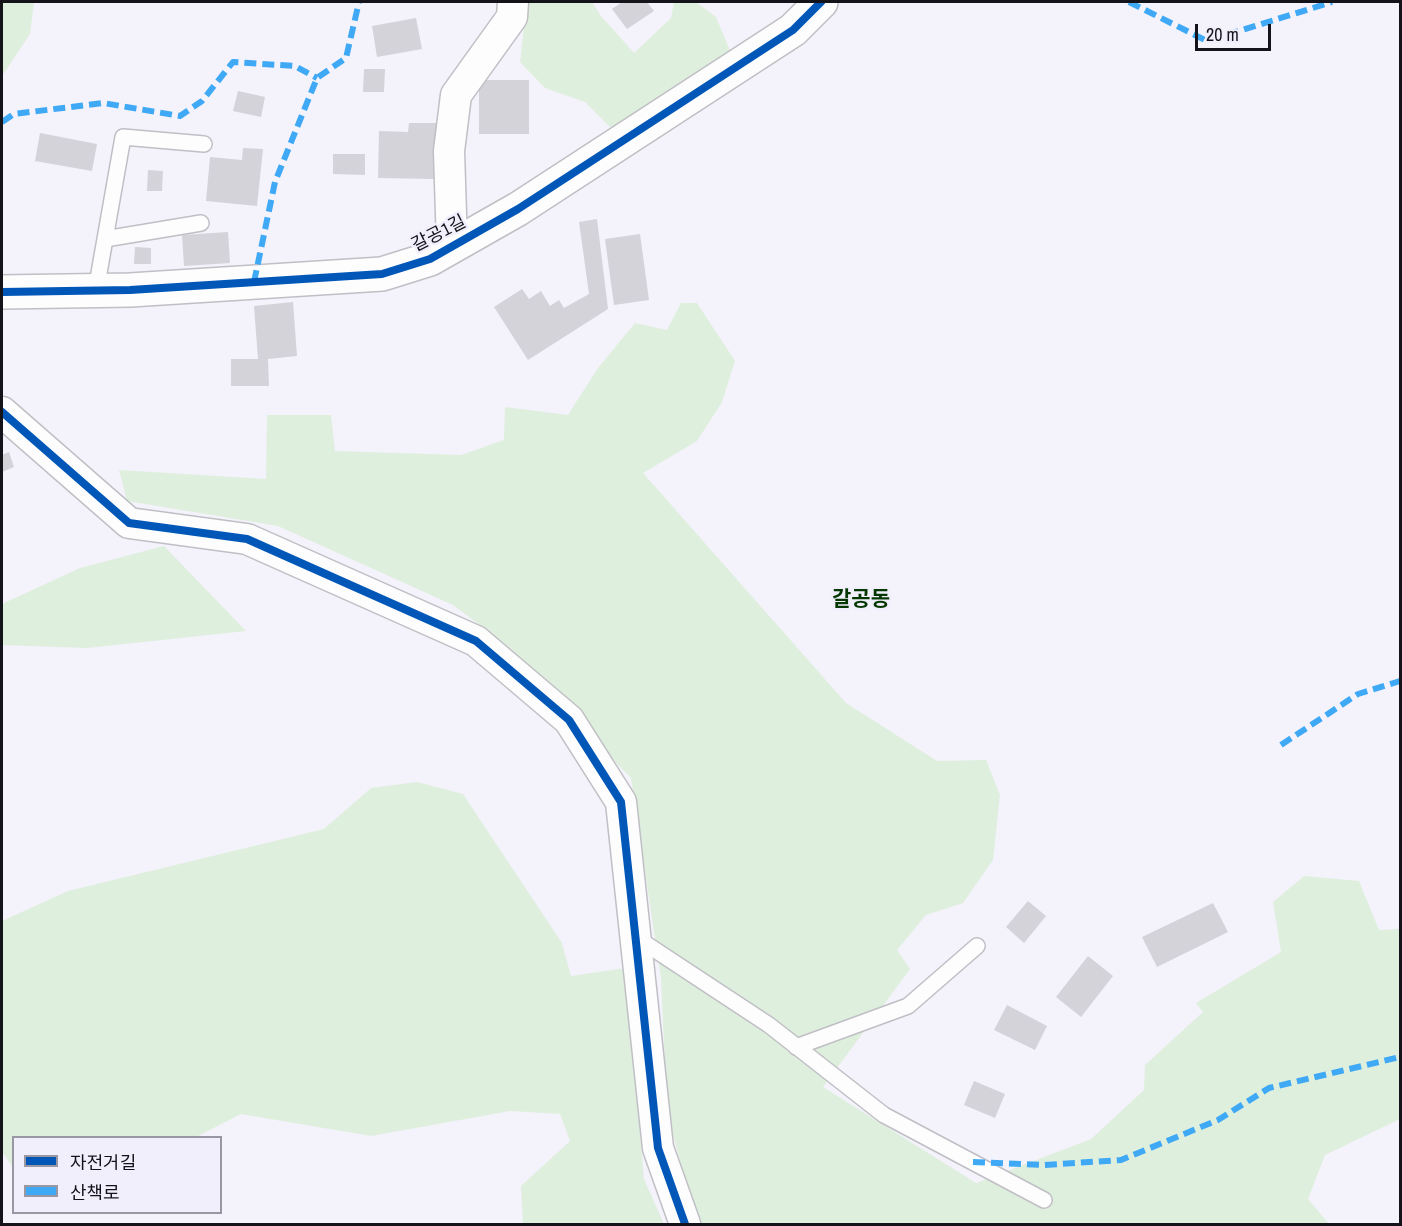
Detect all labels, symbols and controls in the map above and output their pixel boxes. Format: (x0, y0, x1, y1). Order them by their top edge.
scale bar (1198, 12, 1274, 50)
text: 20 m (1206, 22, 1239, 47)
street label: 갈공1길 (408, 211, 470, 257)
district label: 갈공동 (832, 587, 890, 613)
legend (12, 1136, 222, 1214)
text: 자전거길 (70, 1150, 136, 1175)
text: 산책로 (70, 1180, 120, 1205)

